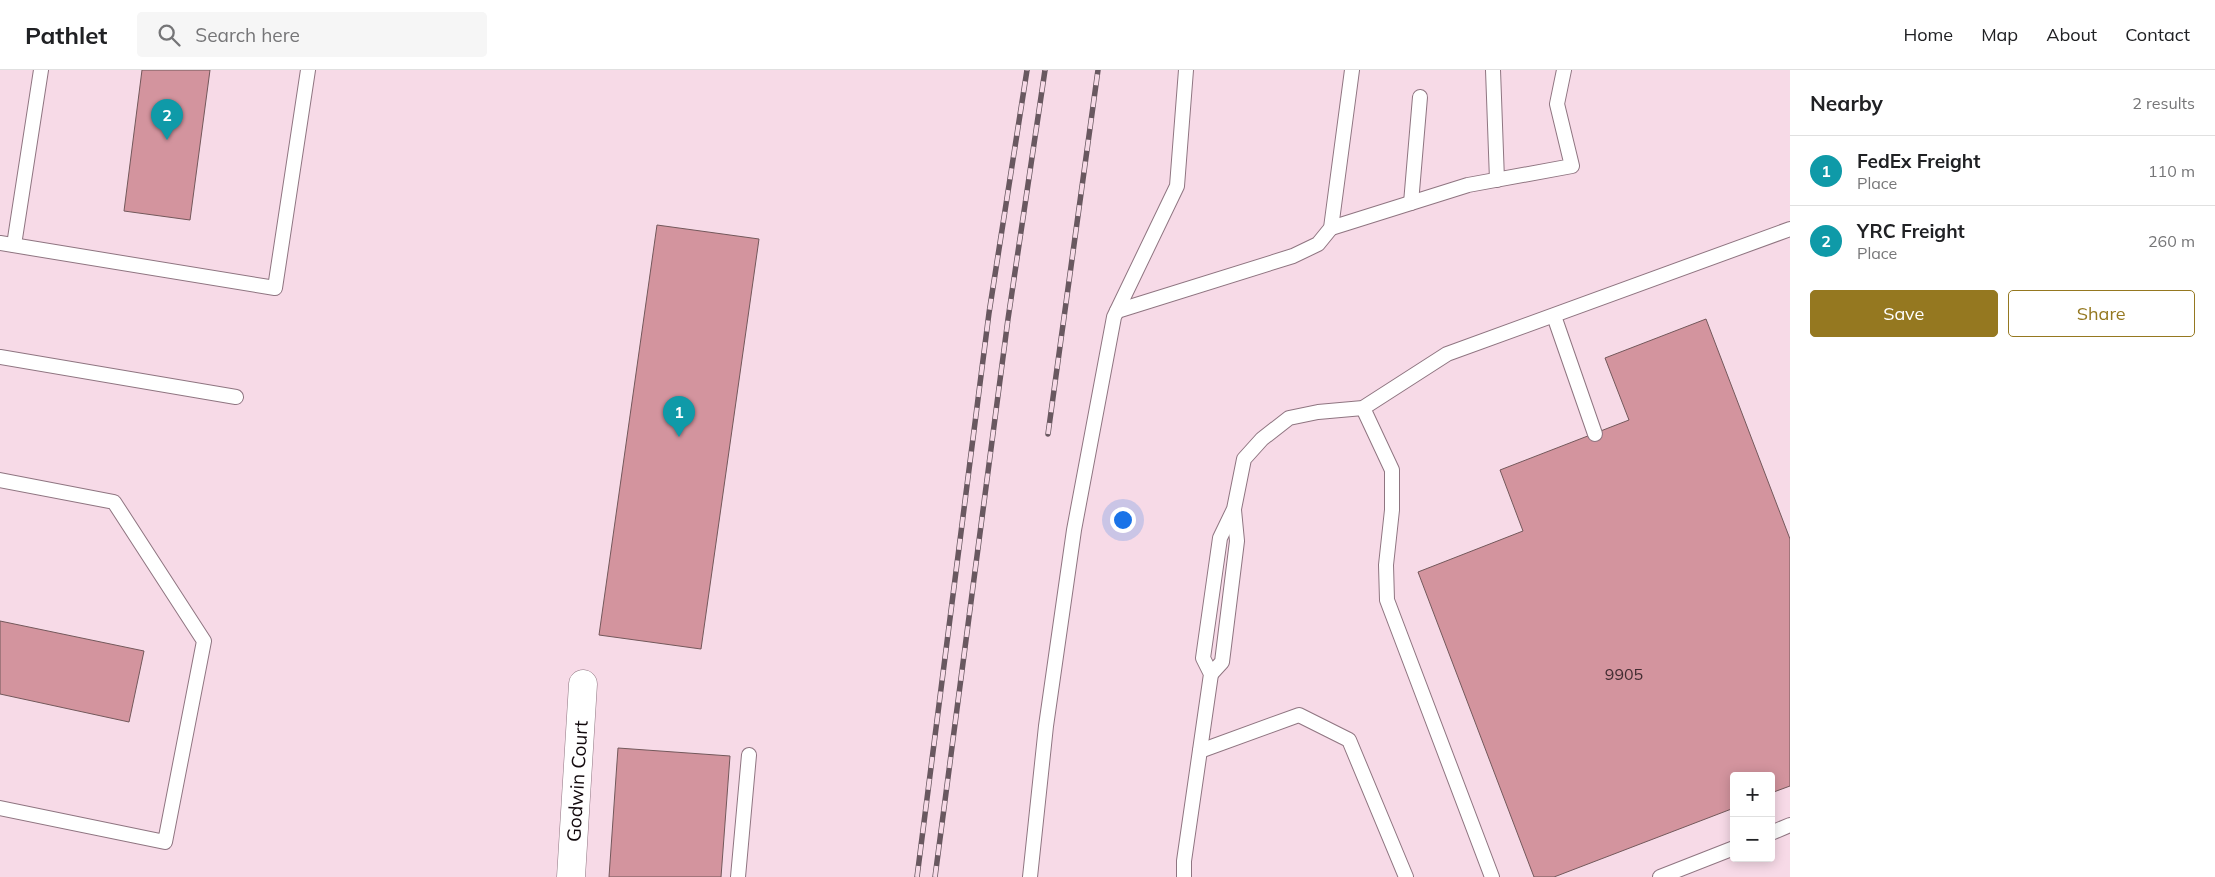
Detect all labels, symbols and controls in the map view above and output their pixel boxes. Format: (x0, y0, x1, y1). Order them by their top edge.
search box (137, 12, 487, 57)
text: Pathlet (25, 20, 107, 50)
icon: search (155, 21, 183, 49)
text: Search here (195, 23, 300, 47)
text: Home (1903, 23, 1953, 46)
text: Map (1981, 23, 2018, 46)
text: About (2046, 23, 2097, 46)
text: Contact (2125, 23, 2190, 46)
text: Nearby (1810, 90, 1883, 116)
text: 2 results (2132, 93, 2195, 113)
pin: 2 (151, 99, 183, 140)
text: FedEx Freight (1857, 149, 1981, 173)
text: 1 (1821, 161, 1831, 181)
text: 110 m (2148, 161, 2195, 181)
text: Place (1857, 173, 1897, 193)
text: YRC Freight (1857, 219, 1965, 243)
text: 2 (1821, 231, 1831, 251)
text: 260 m (2148, 231, 2195, 251)
text: Place (1857, 243, 1897, 263)
button: Save (1810, 290, 1998, 337)
button: Share (2008, 290, 2195, 337)
pin: 1 (663, 396, 695, 437)
your location (1110, 507, 1136, 533)
house number: 9905 (1605, 664, 1643, 684)
street label: Godwin Court (561, 719, 593, 843)
map controls (1730, 772, 1775, 862)
button: + (1730, 772, 1775, 817)
button: − (1730, 817, 1775, 862)

